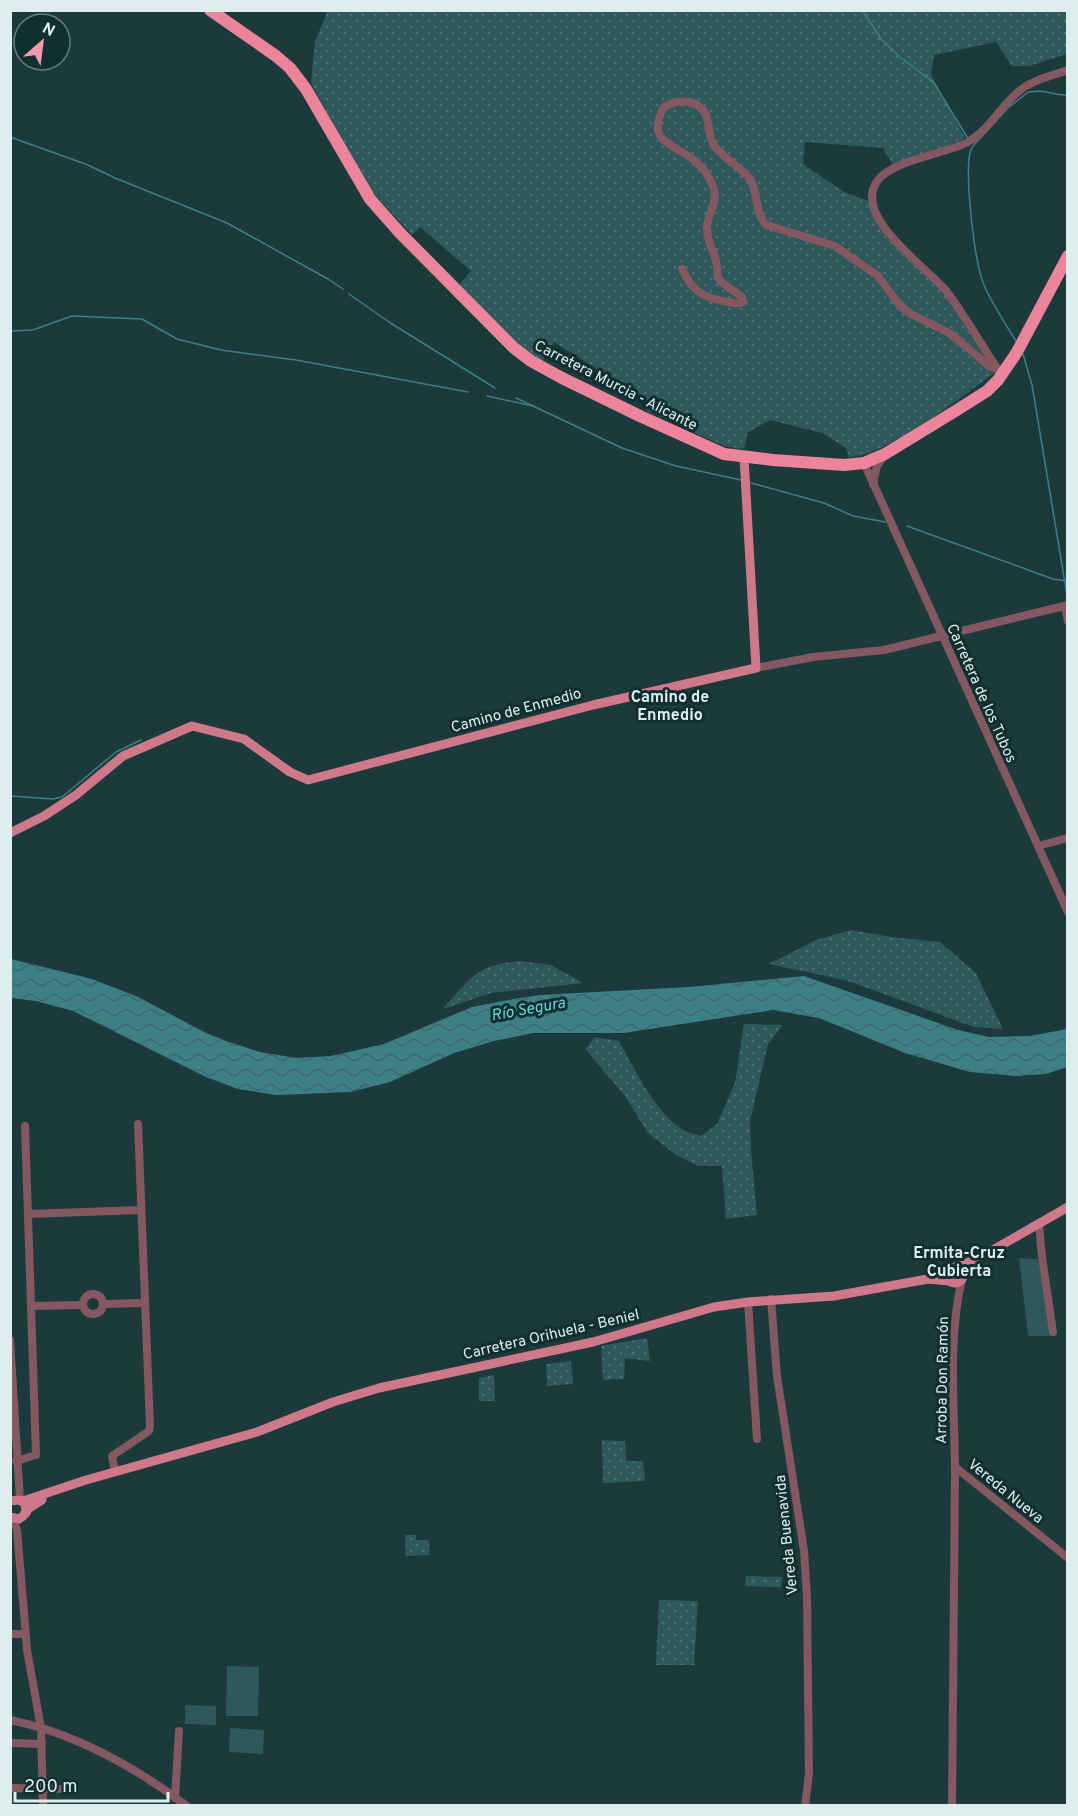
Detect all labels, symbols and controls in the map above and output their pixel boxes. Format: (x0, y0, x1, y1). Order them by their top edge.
north arrow (12, 12, 72, 72)
text: N (38, 19, 58, 42)
street label: Carretera Murcia - Alicante (531, 337, 700, 436)
street label: Carretera de los Tubos (941, 621, 1020, 766)
street label: Camino de Enmedio (449, 685, 584, 738)
district label: Camino de Enmedio (631, 688, 709, 726)
water label: Río Segura (490, 993, 568, 1026)
district label: Ermita-Cruz Cubierta (913, 1244, 1005, 1282)
street label: Carretera Orihuela - Beniel (461, 1306, 641, 1365)
street label: Arroba Don Ramón (933, 1316, 954, 1444)
street label: Vereda Nueva (963, 1456, 1047, 1529)
street label: Vereda Buenavida (772, 1474, 803, 1596)
scale bar (15, 1765, 168, 1803)
text: 200 m (24, 1776, 77, 1799)

